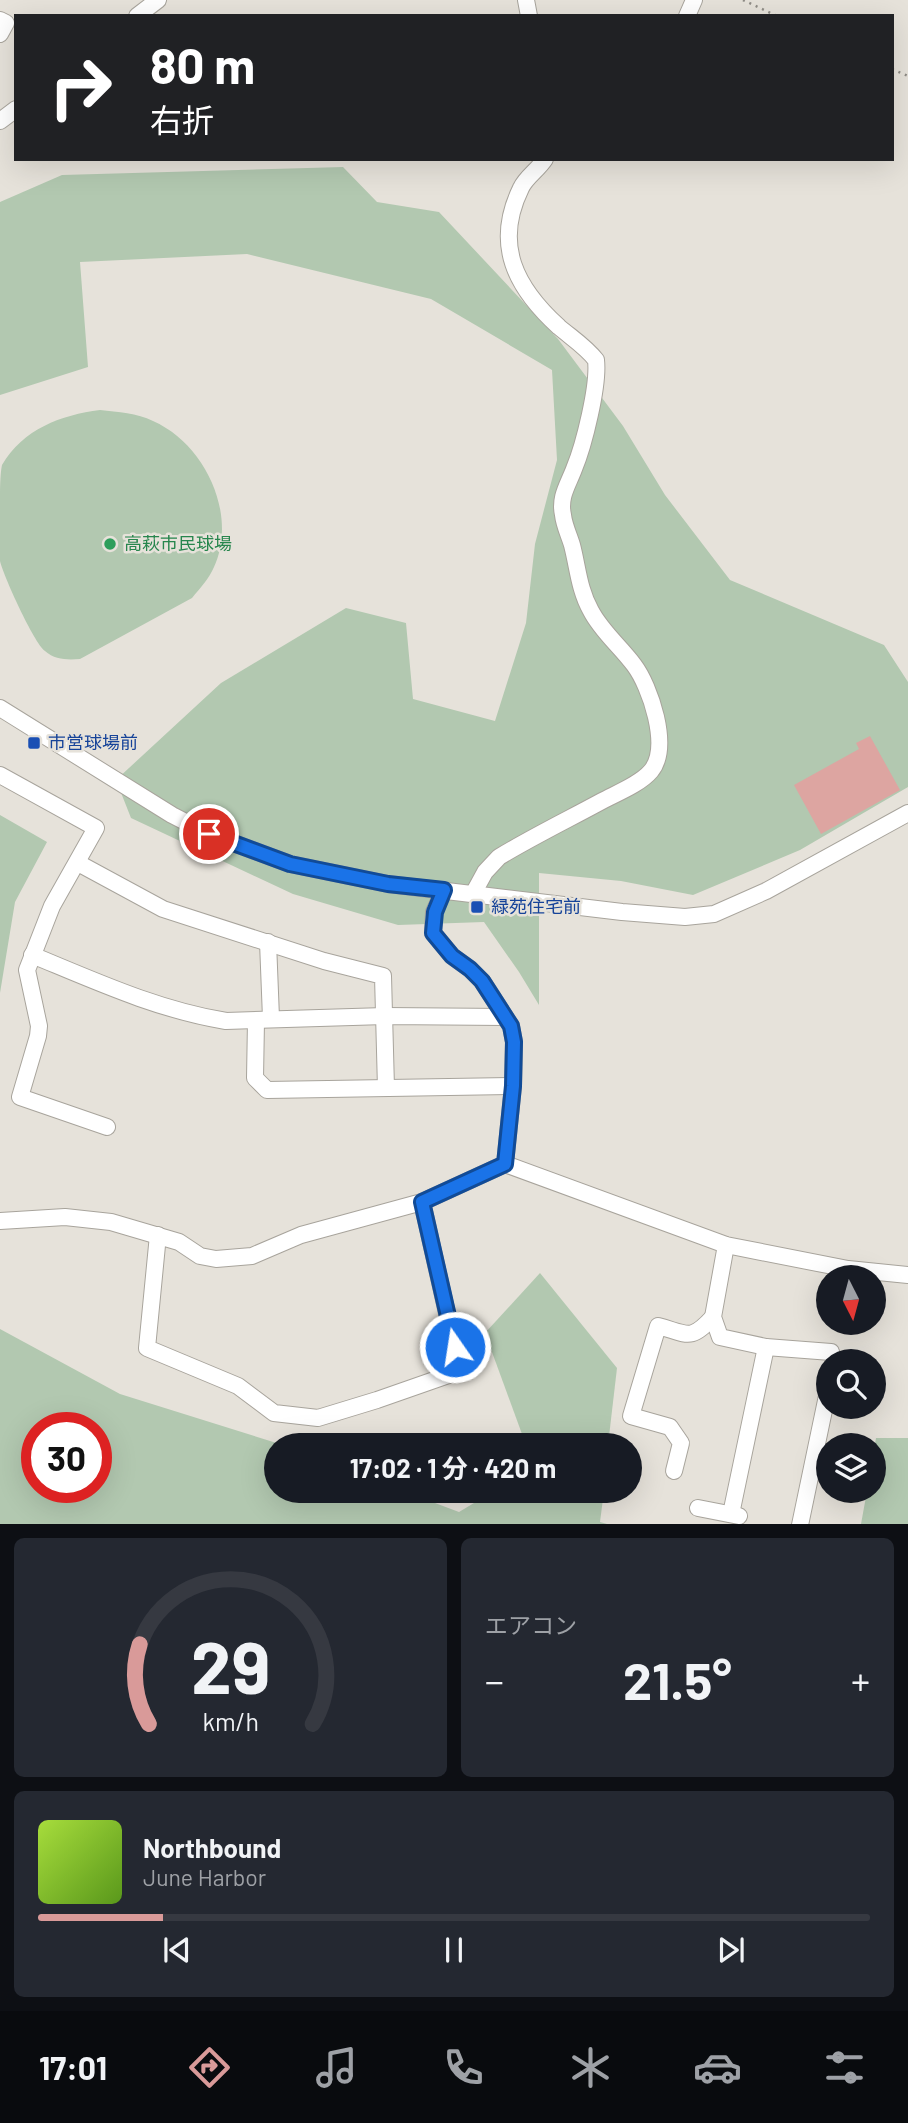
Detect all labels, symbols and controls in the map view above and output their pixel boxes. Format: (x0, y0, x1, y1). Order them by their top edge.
text: 80 m (150, 35, 255, 94)
icon: right (35, 42, 126, 133)
text: 右折 (150, 100, 214, 138)
place label: 高萩市民球場 (124, 532, 232, 554)
marker: 高萩市民球場 (102, 536, 118, 552)
place label: 市営球場前 (48, 731, 138, 753)
marker: 市営球場前 (26, 735, 42, 751)
pin (179, 804, 239, 864)
icon: arrive (190, 815, 228, 853)
place label: 緑苑住宅前 (491, 895, 581, 917)
marker: 緑苑住宅前 (469, 899, 485, 915)
north arrow (816, 1265, 886, 1335)
map controls (816, 1265, 886, 1503)
position arrow (418, 1310, 492, 1384)
button: search (816, 1349, 886, 1419)
speed limit sign: 30 (21, 1412, 112, 1503)
button: layers (816, 1433, 886, 1503)
text: 17:02 · 1 分 · 420 m (350, 1452, 556, 1483)
text: エアコン (485, 1611, 577, 1639)
text: 29 (191, 1621, 270, 1709)
text: 21.5° (623, 1648, 732, 1710)
text: − (485, 1657, 504, 1703)
text: + (851, 1657, 870, 1703)
text: km/h (202, 1705, 259, 1735)
text: Northbound (143, 1832, 281, 1863)
text: June Harbor (143, 1863, 266, 1891)
icon: previous (158, 1931, 196, 1969)
icon: pause (435, 1931, 473, 1969)
icon: next (712, 1931, 750, 1969)
icon: directions (185, 2043, 234, 2092)
icon: music (312, 2043, 361, 2092)
icon: phone (439, 2043, 488, 2092)
icon: climate (566, 2043, 615, 2092)
icon: car (693, 2043, 742, 2092)
icon: filters (820, 2043, 869, 2092)
text: 17:01 (39, 2048, 107, 2086)

